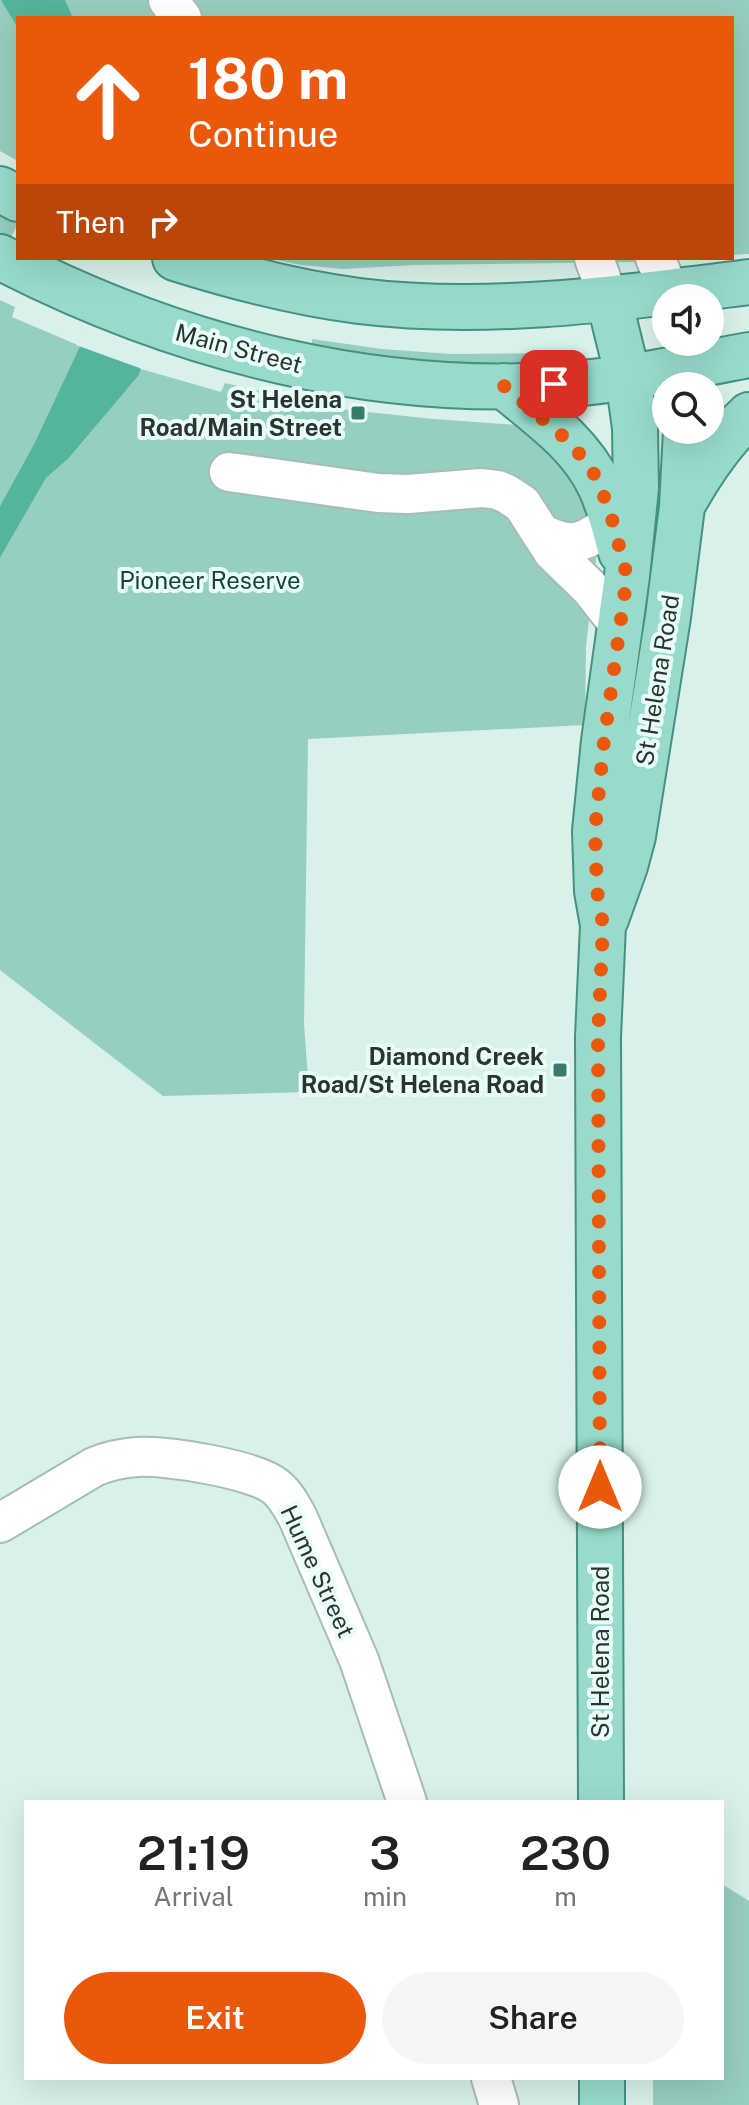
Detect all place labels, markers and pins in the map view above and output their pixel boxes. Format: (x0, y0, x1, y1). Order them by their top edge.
pin (520, 350, 588, 418)
place label: St Helena Road/Main Street (140, 385, 342, 441)
marker: St Helena Road/Main Street (349, 404, 367, 422)
place label: Diamond Creek Road/St Helena Road (301, 1042, 544, 1098)
marker: Diamond Creek Road/St Helena Road (551, 1061, 569, 1079)

